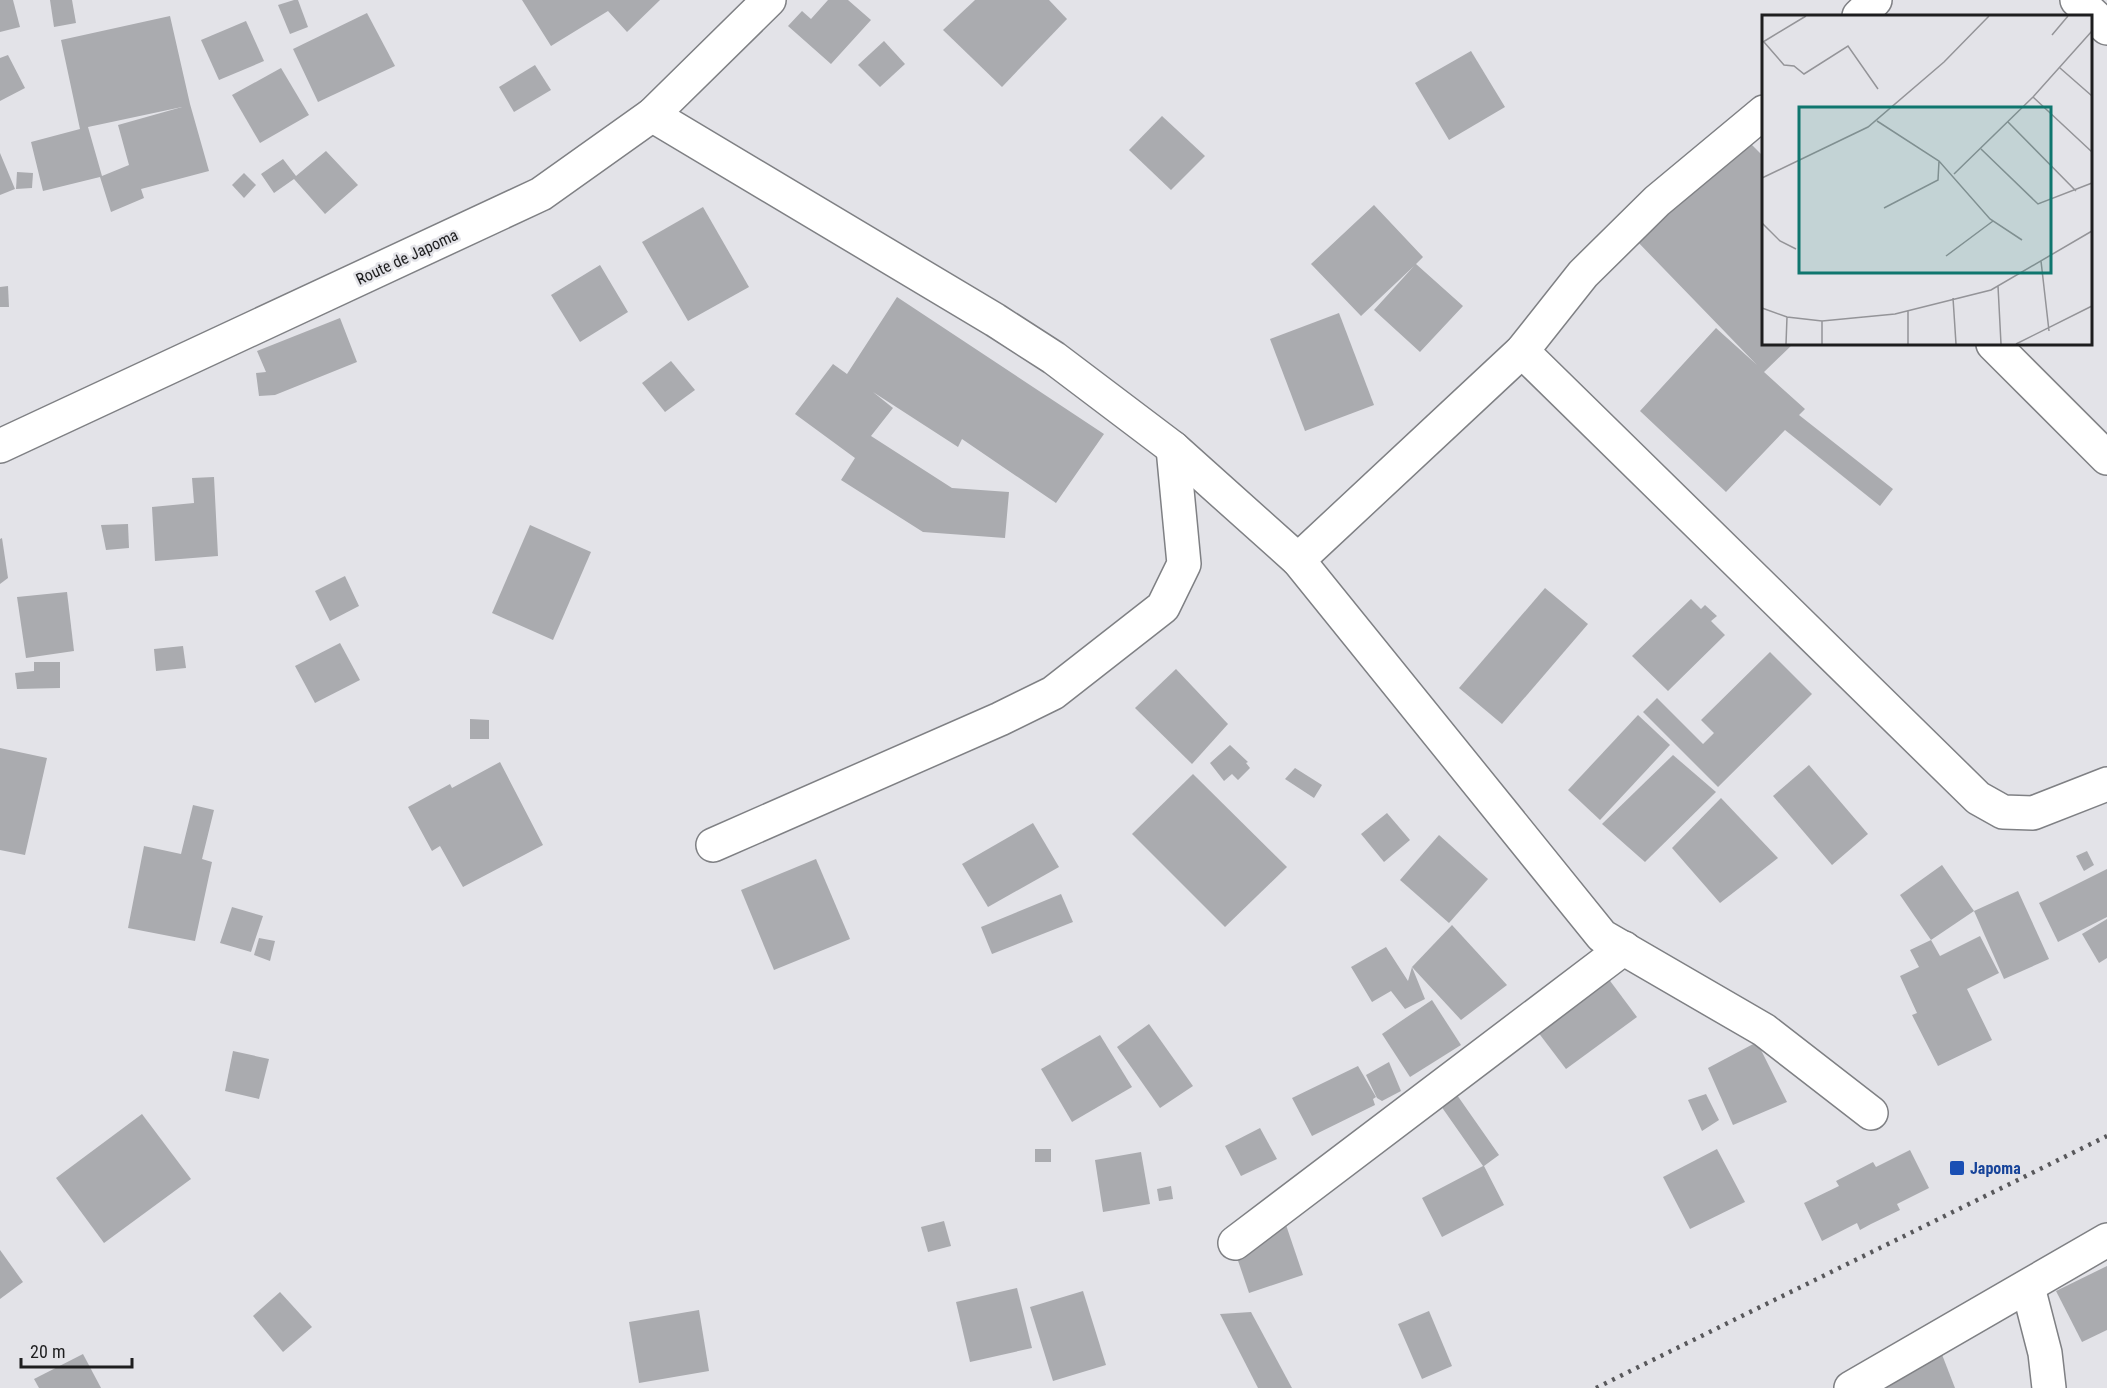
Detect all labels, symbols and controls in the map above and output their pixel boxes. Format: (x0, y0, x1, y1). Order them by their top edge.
inset map (1762, 15, 2092, 345)
street label: Route de Japoma (353, 225, 461, 289)
marker: Japoma (1948, 1159, 1966, 1177)
place label: Japoma (1970, 1159, 2021, 1178)
scale bar (21, 1331, 132, 1369)
text: 20 m (30, 1341, 65, 1362)

